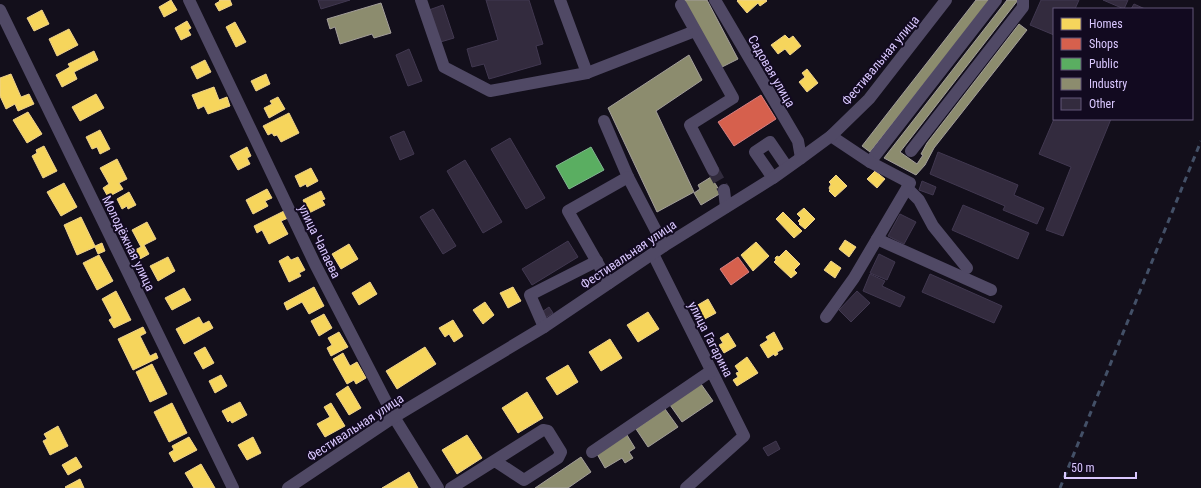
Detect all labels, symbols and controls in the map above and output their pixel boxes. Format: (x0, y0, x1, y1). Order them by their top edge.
legend (1053, 8, 1193, 120)
street label: Фестивальная улица (839, 13, 922, 108)
text: Homes (1089, 17, 1123, 31)
street label: Садовая улица (745, 33, 798, 110)
text: Shops (1089, 37, 1118, 51)
text: Public (1089, 57, 1119, 71)
text: Industry (1089, 77, 1127, 91)
text: Other (1089, 97, 1115, 111)
street label: Молодёжная улица (99, 193, 158, 293)
street label: улица Чапаева (295, 202, 344, 281)
street label: Фестивальная улица (578, 217, 679, 292)
street label: улица Гагарина (685, 299, 736, 379)
street label: Фестивальная улица (304, 391, 406, 464)
scale bar (1065, 454, 1136, 480)
text: 50 m (1071, 461, 1095, 475)

